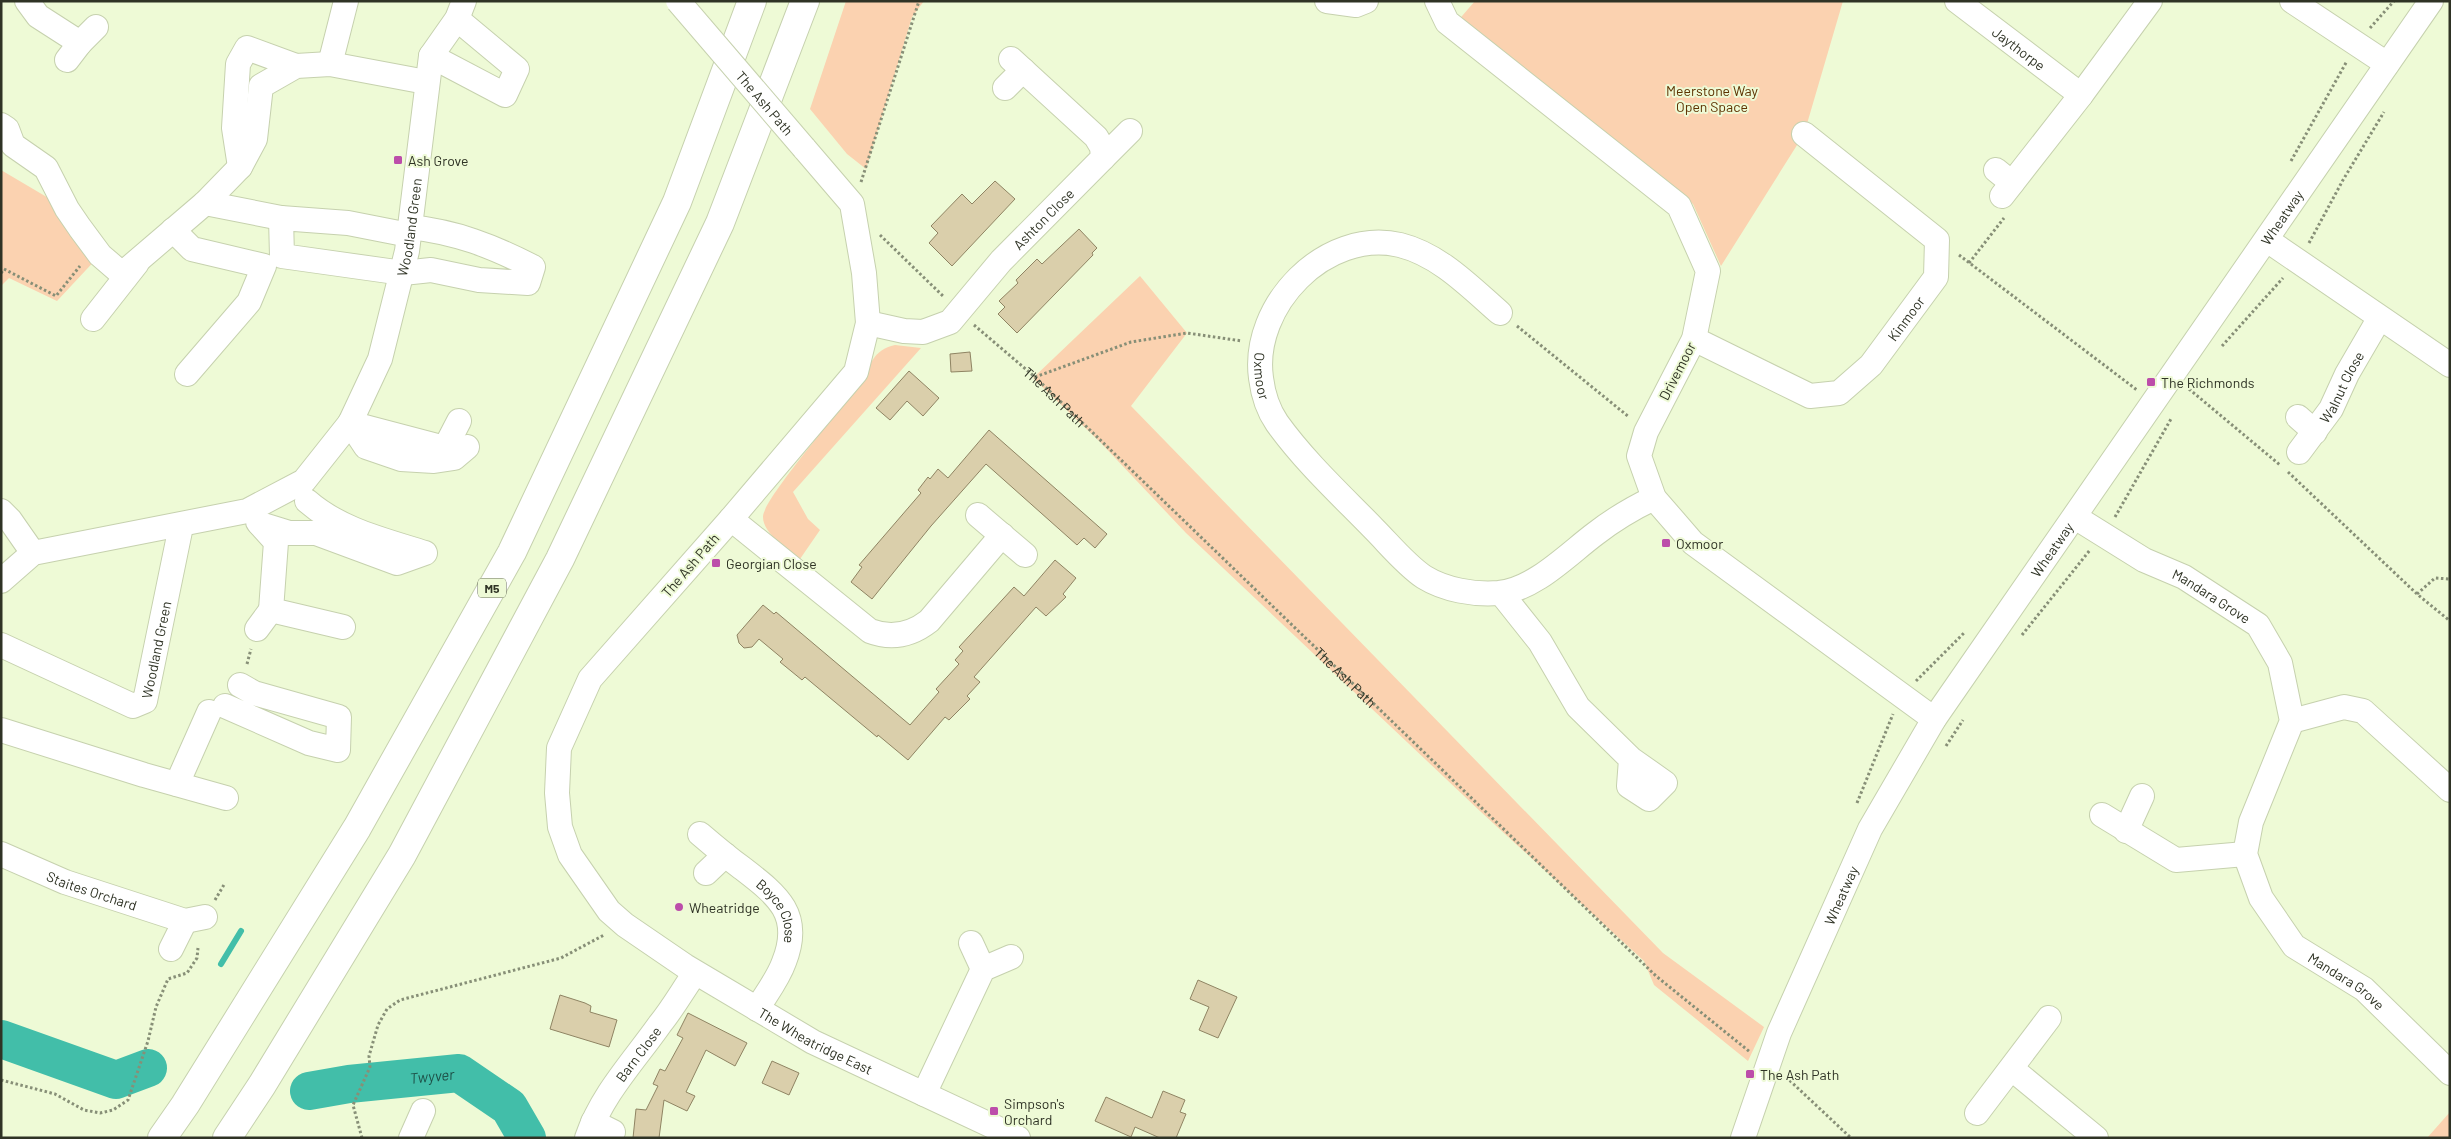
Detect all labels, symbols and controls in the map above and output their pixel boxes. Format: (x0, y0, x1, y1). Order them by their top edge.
street label: Jaythorpe (1989, 23, 2049, 74)
street label: The Ash Path (733, 67, 797, 138)
park label: Meerstone Way Open Space (1666, 82, 1759, 115)
place label: Ash Grove (408, 152, 468, 169)
marker: Ash Grove (392, 154, 404, 166)
street label: Woodland Green (393, 177, 424, 278)
street label: Ashton Close (1009, 184, 1077, 253)
street label: Wheatway (2257, 186, 2307, 248)
street label: Kinmoor (1883, 292, 1928, 344)
street label: Drivemoor (1655, 339, 1699, 403)
street label: Walnut Close (2315, 348, 2367, 426)
street label: Oxmoor (1252, 352, 1274, 402)
street label: The Ash Path (1020, 363, 1089, 430)
place label: The Richmonds (2161, 374, 2255, 391)
marker: The Richmonds (2145, 376, 2157, 388)
street label: Wheatway (2027, 518, 2077, 580)
street label: The Ash Path (658, 530, 722, 600)
place label: Oxmoor (1676, 535, 1723, 552)
marker: Oxmoor (1660, 537, 1672, 549)
place label: Georgian Close (726, 555, 817, 572)
marker: Georgian Close (710, 557, 722, 569)
street label: Mandara Grove (2170, 565, 2254, 627)
road number: M5 (478, 578, 506, 598)
street label: Woodland Green (137, 599, 174, 700)
street label: The Ash Path (1311, 643, 1380, 710)
street label: Wheatway (1820, 862, 1861, 927)
street label: Staites Orchard (44, 867, 139, 913)
street label: Boyce Close (753, 875, 799, 944)
place label: Wheatridge (689, 899, 760, 916)
marker: Wheatridge (673, 901, 685, 913)
street label: Mandara Grove (2305, 948, 2388, 1013)
street label: The Wheatridge East (756, 1003, 876, 1077)
street label: Barn Close (612, 1023, 664, 1085)
water label: Twyver (409, 1064, 456, 1087)
place label: The Ash Path (1760, 1066, 1839, 1083)
marker: The Ash Path (1744, 1068, 1756, 1080)
place label: Simpson's Orchard (1004, 1095, 1065, 1128)
marker: Simpson's Orchard (988, 1105, 1000, 1117)

